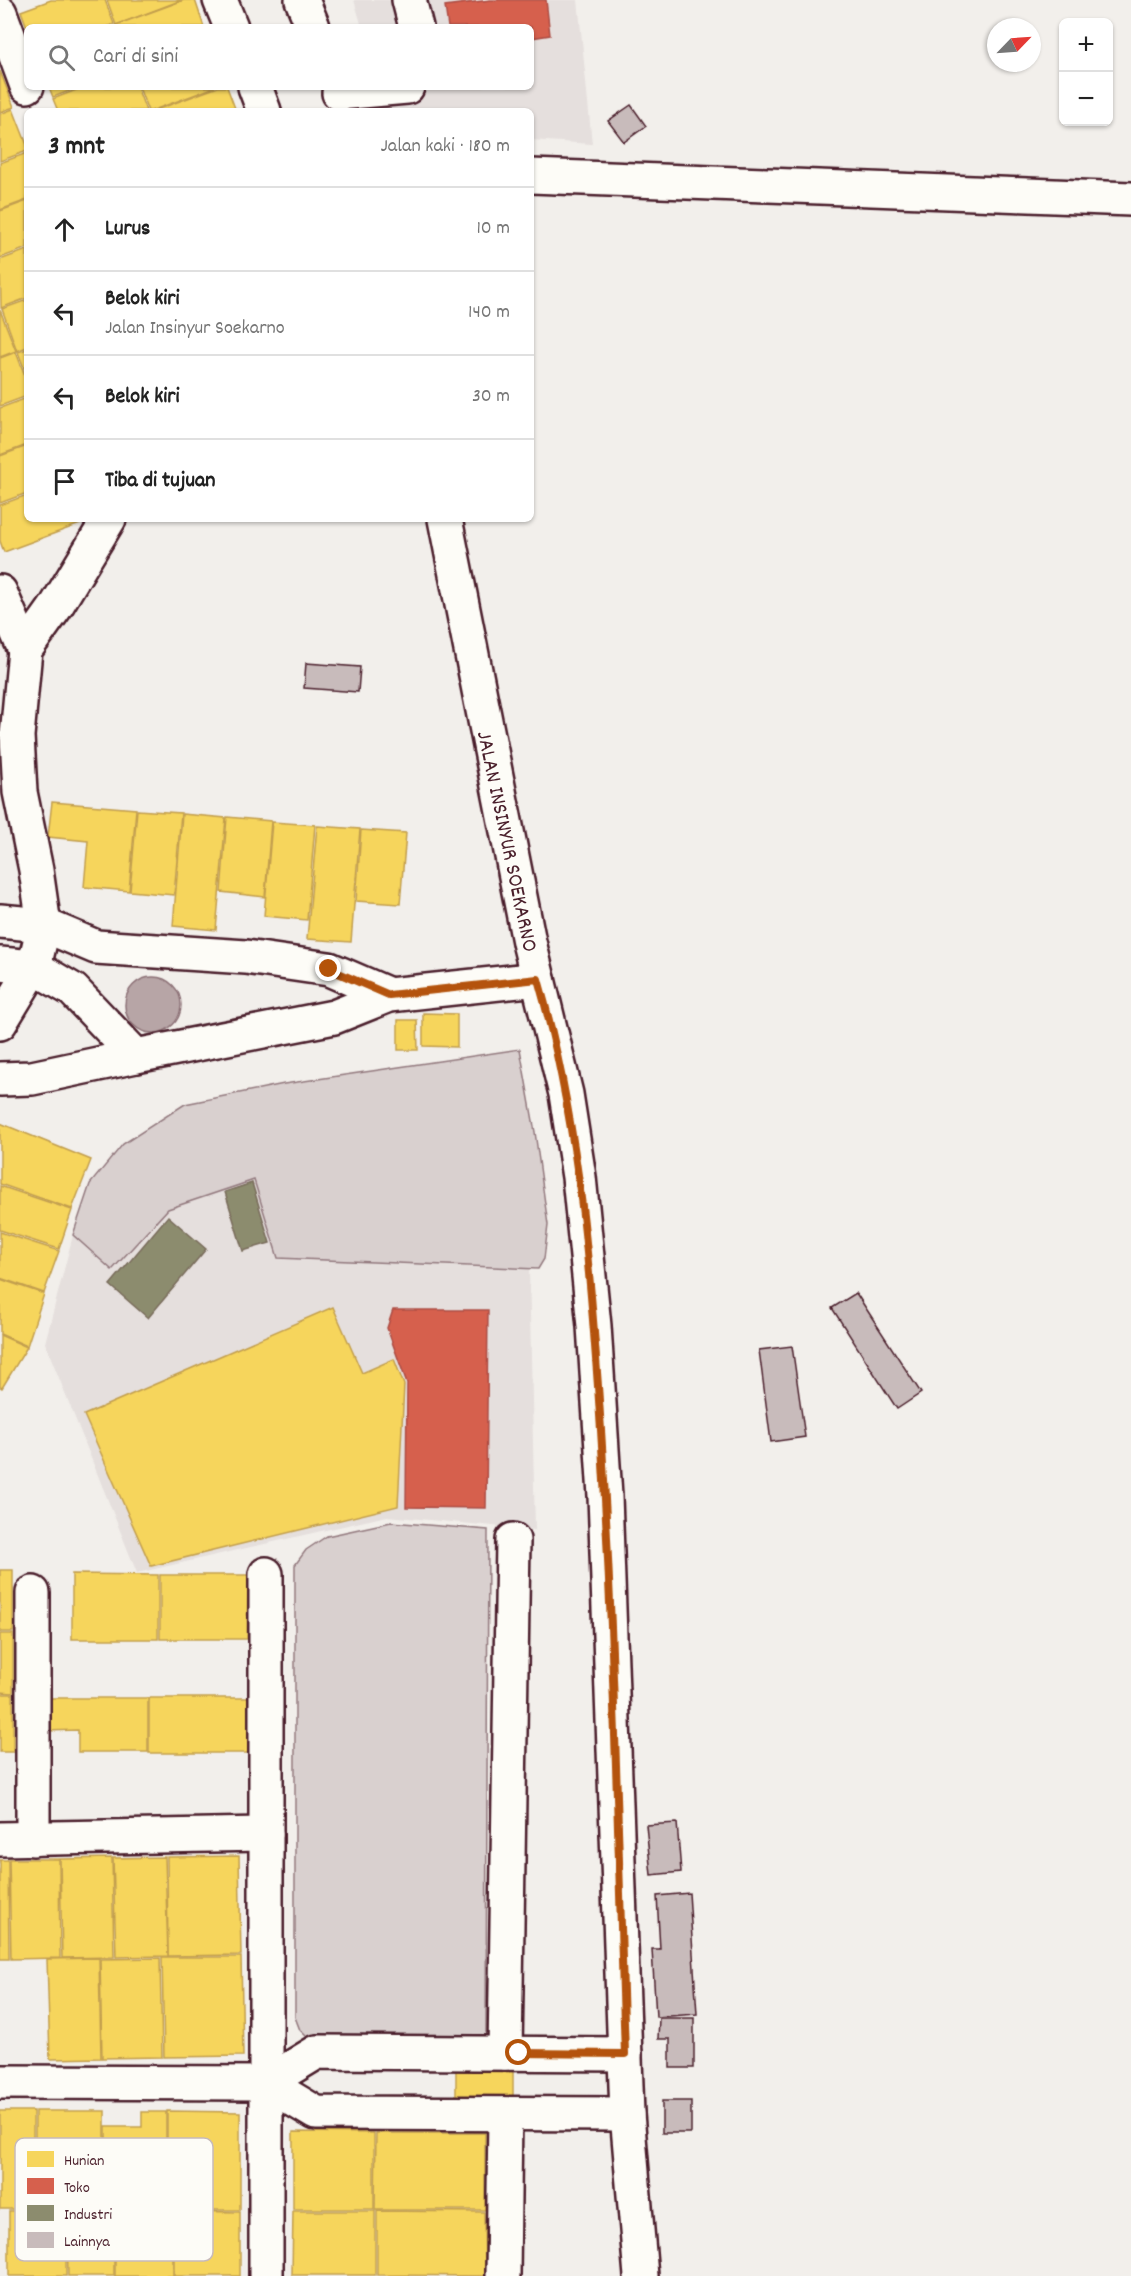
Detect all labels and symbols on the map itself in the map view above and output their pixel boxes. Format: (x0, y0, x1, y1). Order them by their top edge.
north arrow (987, 18, 1041, 72)
street label: JALAN INSINYUR SOEKARNO (467, 728, 544, 955)
route end (315, 955, 341, 981)
route start (505, 2039, 531, 2065)
legend (15, 2138, 213, 2261)
text: Hunian (64, 2150, 104, 2173)
text: Toko (64, 2177, 90, 2200)
text: Industri (64, 2204, 112, 2227)
text: Lainnya (64, 2231, 110, 2254)

